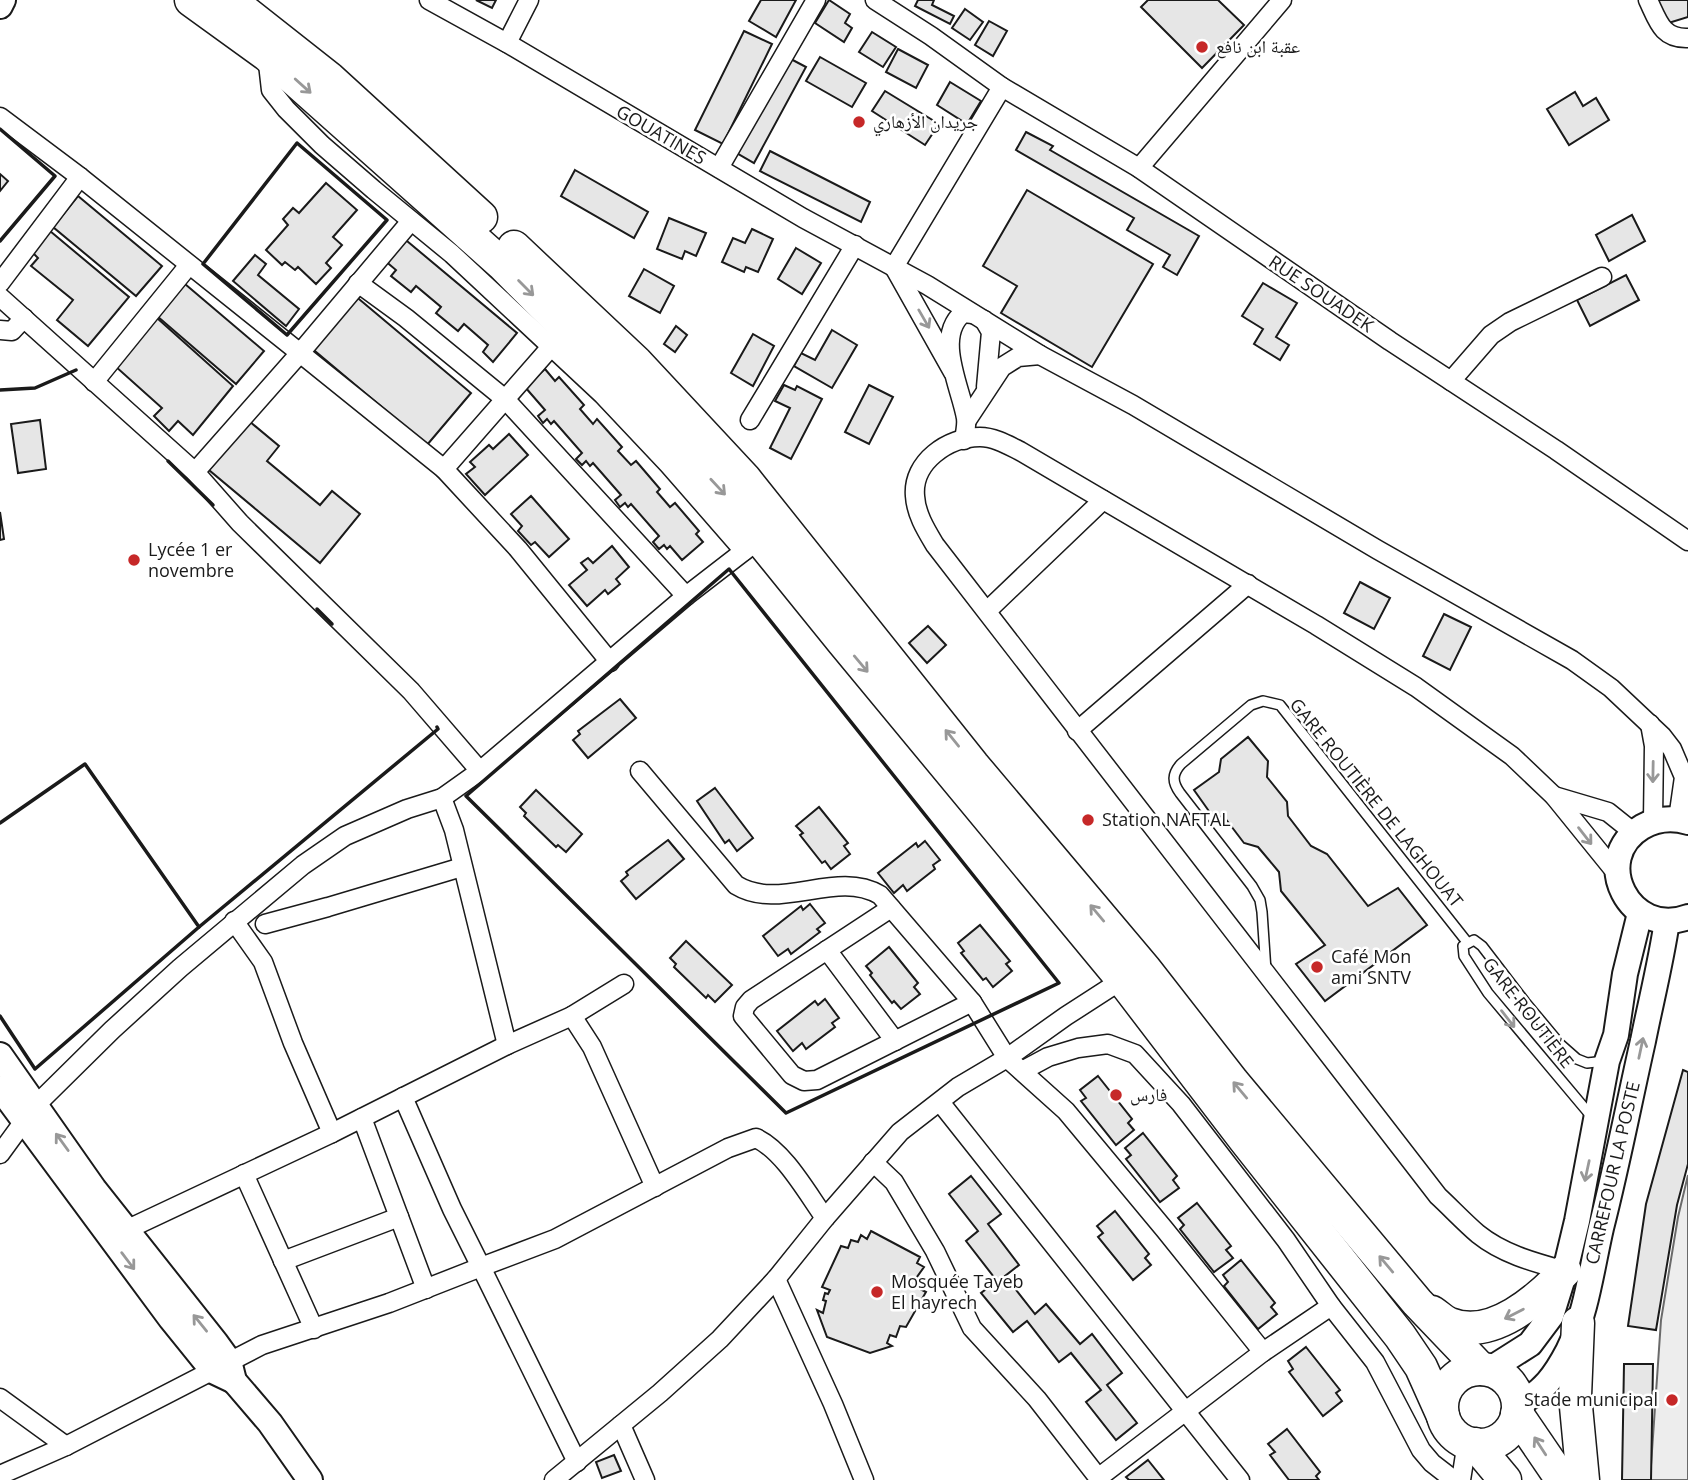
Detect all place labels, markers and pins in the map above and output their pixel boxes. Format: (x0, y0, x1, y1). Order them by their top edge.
place label: عقبة ابن نافع (1216, 34, 1300, 59)
marker: عقبة ابن نافع (1194, 39, 1210, 55)
place label: جريدان الأزهاري (873, 109, 978, 137)
marker: جريدان الأزهاري (851, 114, 867, 130)
place label: Lycée 1 er novembre (148, 537, 234, 582)
marker: Lycée 1 er novembre (126, 552, 142, 568)
place label: Station NAFTAL (1102, 807, 1231, 831)
marker: Station NAFTAL (1080, 812, 1096, 828)
place label: Café Mon ami SNTV (1331, 944, 1411, 989)
marker: Café Mon ami SNTV (1309, 959, 1325, 975)
place label: فارس (1130, 1082, 1167, 1106)
marker: فارس (1108, 1087, 1124, 1103)
place label: Mosquée Tayeb El hayrech (891, 1269, 1024, 1314)
marker: Mosquée Tayeb El hayrech (869, 1284, 885, 1300)
place label: Stade municipal (1524, 1387, 1658, 1411)
marker: Stade municipal (1664, 1392, 1680, 1408)

